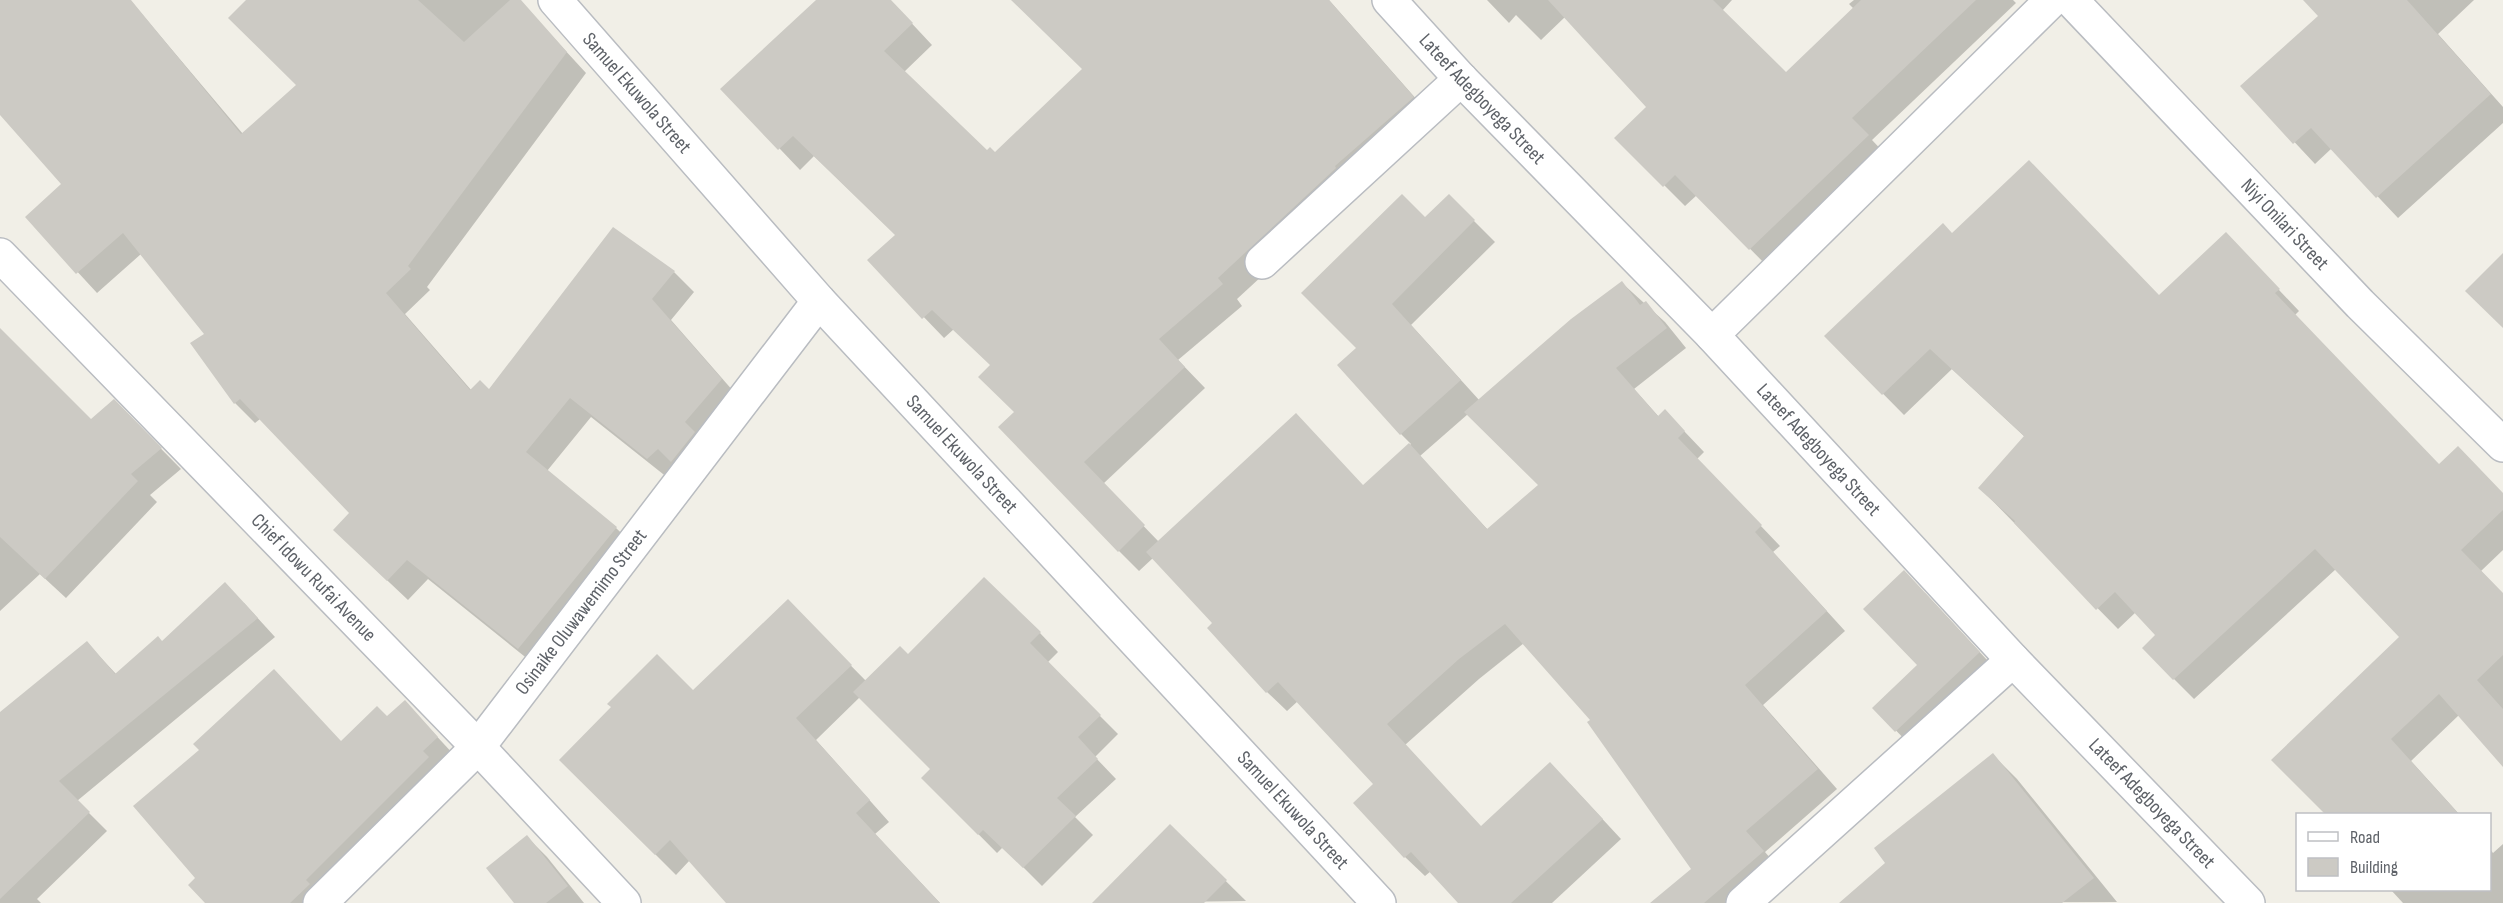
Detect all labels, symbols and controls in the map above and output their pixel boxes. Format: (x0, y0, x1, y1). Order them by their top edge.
street label: Samuel Ekuwola Street (577, 28, 696, 159)
street label: Lateef Adegboyega Street (1414, 29, 1550, 169)
street label: Niyi Onilari Street (2236, 174, 2334, 275)
street label: Lateef Adegboyega Street (1751, 379, 1886, 521)
street label: Samuel Ekuwola Street (901, 390, 1023, 519)
street label: Chief Idowu Rufai Avenue (246, 509, 381, 647)
street label: Osinaike Oluwawemimo Street (510, 524, 652, 700)
street label: Lateef Adegboyega Street (2083, 733, 2220, 874)
street label: Samuel Ekuwola Street (1232, 746, 1354, 875)
legend (2296, 813, 2491, 891)
text: Road (2350, 827, 2380, 848)
text: Building (2350, 857, 2398, 878)

